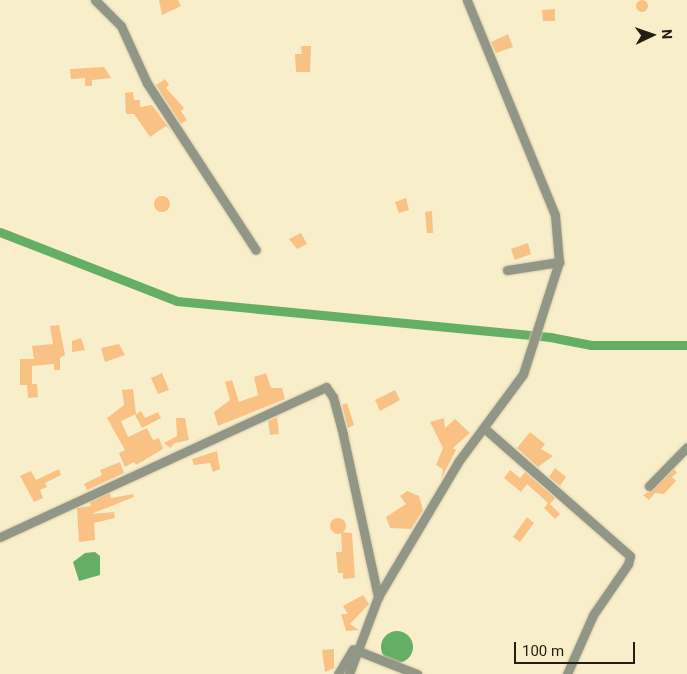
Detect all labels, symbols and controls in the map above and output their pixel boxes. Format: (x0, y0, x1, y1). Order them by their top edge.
north arrow (627, 10, 677, 60)
text: N (659, 29, 675, 40)
scale bar (517, 632, 638, 664)
text: 100 m (522, 642, 564, 660)

